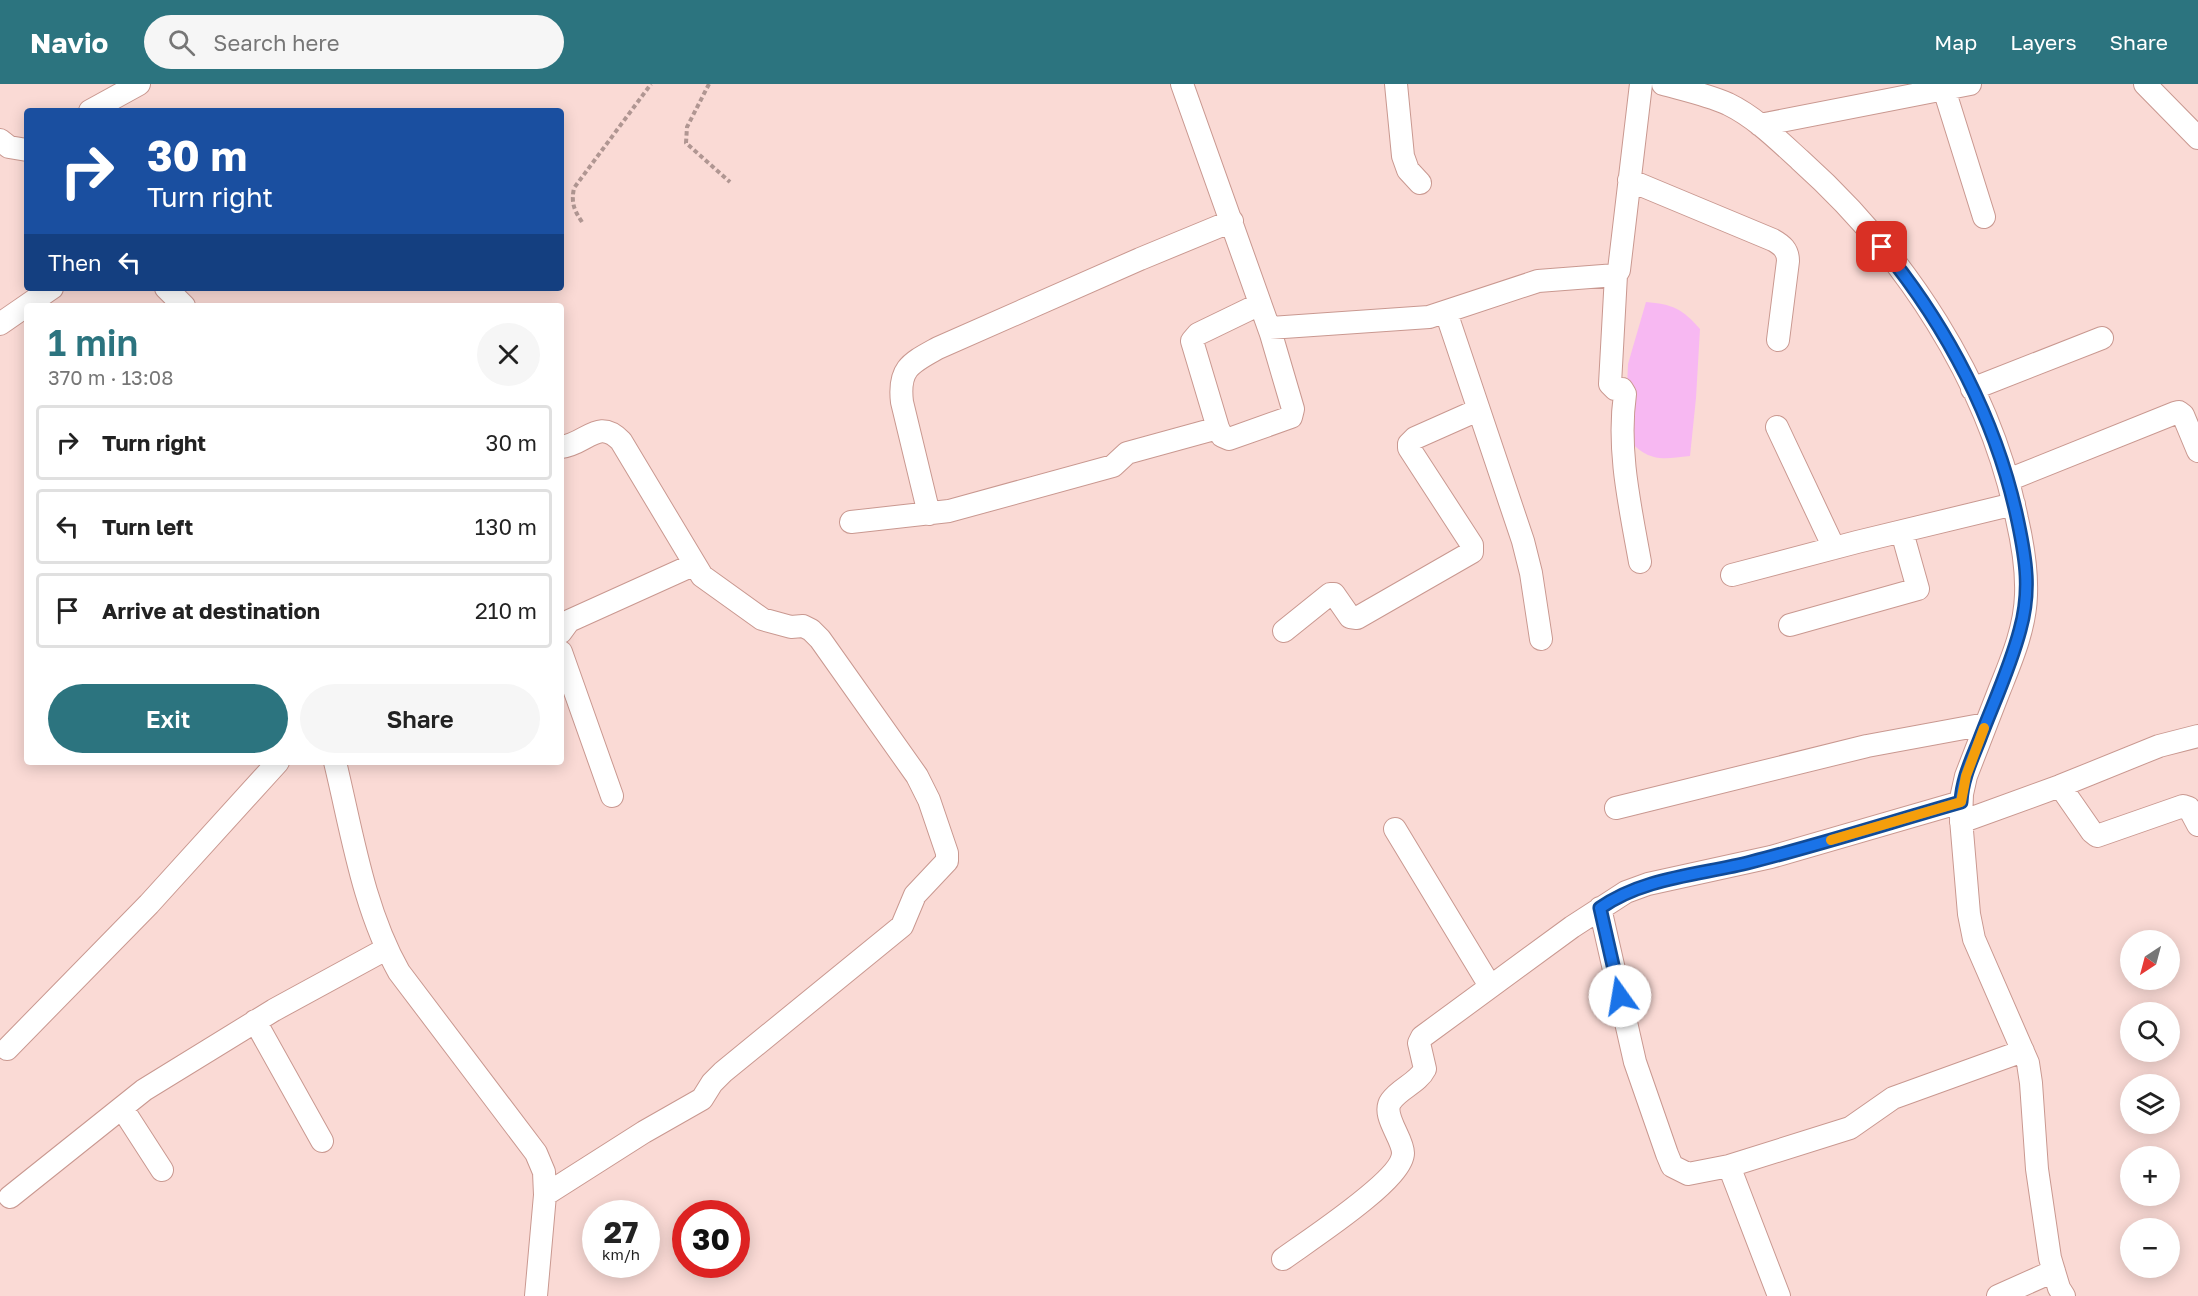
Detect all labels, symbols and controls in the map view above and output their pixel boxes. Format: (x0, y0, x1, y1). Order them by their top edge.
search box (144, 15, 564, 69)
text: Navio (30, 26, 108, 59)
icon: search (165, 26, 198, 59)
text: Search here (213, 29, 339, 56)
text: Map (1934, 29, 1977, 55)
text: Layers (2010, 29, 2077, 55)
text: Share (2110, 29, 2168, 55)
text: 30 m (147, 130, 247, 180)
icon: right (48, 132, 126, 210)
text: Turn right (147, 181, 273, 213)
pin (1856, 221, 1907, 272)
icon: arrive (1865, 230, 1898, 263)
icon: left (113, 246, 146, 279)
text: Then (48, 249, 101, 276)
text: 1 min (48, 321, 138, 364)
button: close (477, 323, 540, 386)
text: 370 m · 13:08 (48, 365, 173, 389)
icon: right (51, 426, 84, 459)
text: Turn right (102, 429, 206, 456)
text: 30 m (486, 429, 537, 456)
icon: left (51, 510, 84, 543)
text: Turn left (102, 513, 193, 540)
text: 130 m (475, 513, 537, 540)
icon: arrive (51, 594, 84, 627)
text: Arrive at destination (102, 597, 320, 624)
text: 210 m (475, 597, 537, 624)
button: Exit (48, 684, 288, 753)
button: Share (300, 684, 540, 753)
north arrow (2120, 930, 2180, 990)
map controls (2120, 930, 2180, 1278)
position arrow (1588, 964, 1652, 1028)
button: search (2120, 1002, 2180, 1062)
button: layers (2120, 1074, 2180, 1134)
button: + (2120, 1146, 2180, 1206)
speed limit sign: 30 (672, 1200, 750, 1278)
text: 27 (604, 1214, 638, 1250)
button: − (2120, 1218, 2180, 1278)
text: km/h (602, 1245, 640, 1263)

